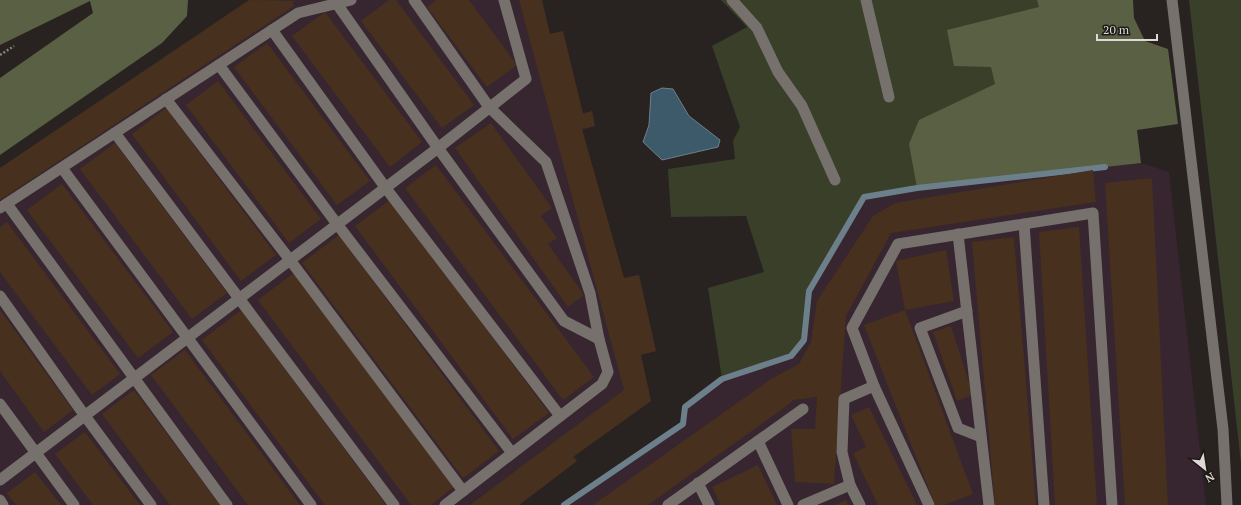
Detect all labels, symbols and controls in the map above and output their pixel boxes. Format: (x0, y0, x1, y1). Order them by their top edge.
scale bar (1097, 16, 1157, 42)
text: 20 m (1103, 22, 1130, 37)
north arrow (1185, 449, 1225, 489)
text: N (1202, 470, 1217, 486)

